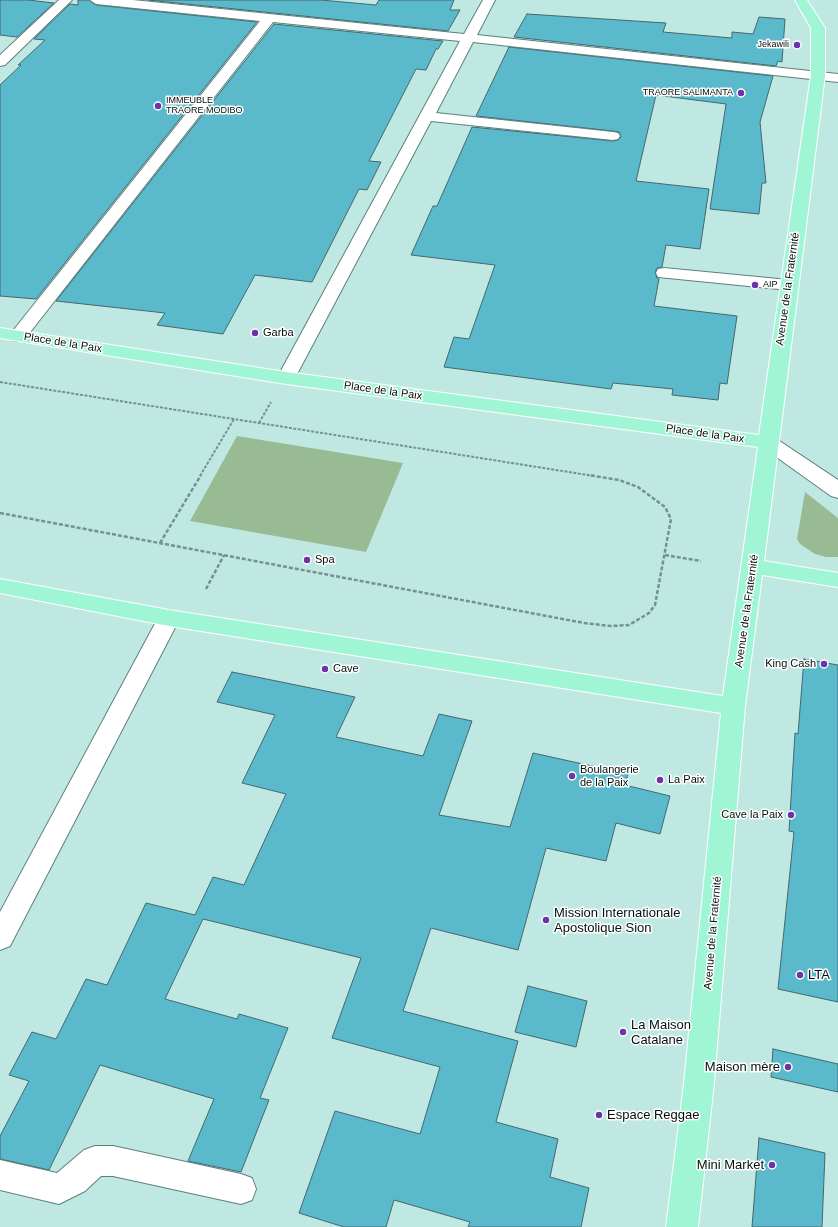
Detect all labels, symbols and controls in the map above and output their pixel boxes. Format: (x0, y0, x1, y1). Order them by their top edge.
place label: Jekawili (757, 40, 789, 50)
marker: Jekawili (792, 40, 802, 50)
place label: TRAORE SALIMANTA (643, 88, 733, 98)
marker: TRAORE SALIMANTA (736, 88, 746, 98)
place label: IMMEUBLE TRAORE MODIBO (166, 96, 243, 117)
marker: IMMEUBLE TRAORE MODIBO (153, 101, 163, 111)
street label: Avenue de la Fraternité (774, 232, 802, 346)
marker: AIP (750, 280, 760, 290)
place label: AIP (763, 280, 778, 290)
place label: Garba (263, 326, 294, 340)
marker: Garba (250, 328, 260, 338)
street label: Place de la Paix (23, 330, 103, 356)
street label: Place de la Paix (343, 379, 423, 403)
street label: Place de la Paix (665, 422, 745, 446)
place label: Spa (315, 553, 335, 567)
street label: Avenue de la Fraternité (733, 554, 761, 668)
marker: Spa (302, 555, 312, 565)
place label: King Cash (765, 657, 816, 671)
marker: King Cash (819, 659, 829, 669)
place label: Cave (333, 662, 359, 676)
marker: Cave (320, 664, 330, 674)
place label: Boulangerie de la Paix (580, 763, 639, 789)
marker: Boulangerie de la Paix (567, 771, 577, 781)
place label: La Paix (668, 773, 705, 787)
marker: La Paix (655, 775, 665, 785)
place label: Cave la Paix (721, 808, 783, 822)
marker: Cave la Paix (786, 810, 796, 820)
street label: Avenue de la Fraternité (701, 876, 725, 990)
place label: Mission Internationale Apostolique Sion (554, 905, 680, 936)
marker: Mission Internationale Apostolique Sion (541, 915, 551, 925)
place label: LTA (808, 967, 830, 983)
marker: LTA (795, 970, 805, 980)
place label: La Maison Catalane (631, 1017, 691, 1048)
marker: La Maison Catalane (618, 1027, 628, 1037)
place label: Maison mère (705, 1059, 780, 1075)
marker: Maison mère (783, 1062, 793, 1072)
place label: Espace Reggae (607, 1107, 700, 1123)
marker: Espace Reggae (594, 1110, 604, 1120)
place label: Mini Market (697, 1157, 764, 1173)
marker: Mini Market (767, 1160, 777, 1170)

